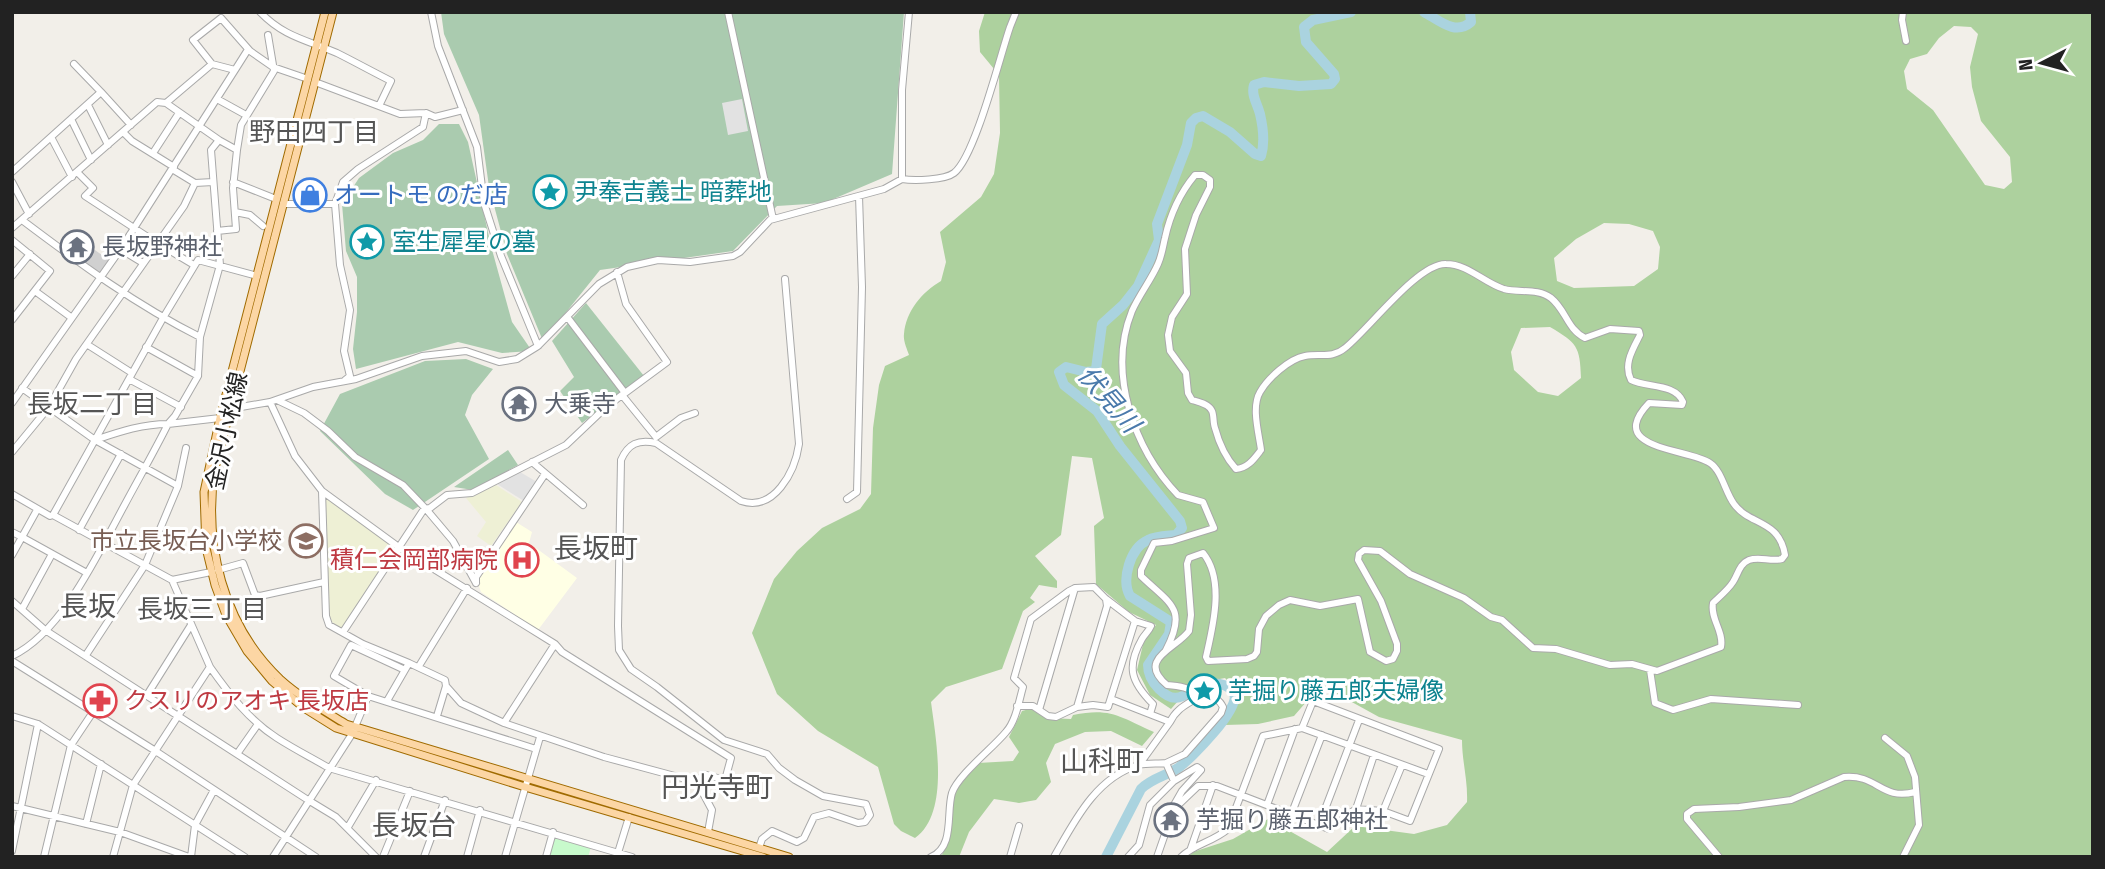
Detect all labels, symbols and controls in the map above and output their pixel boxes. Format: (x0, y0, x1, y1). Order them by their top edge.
north arrow (2007, 28, 2077, 98)
text: N (2014, 58, 2038, 72)
district label: 野田四丁目 (249, 117, 379, 148)
place icon: 尹奉吉義士 暗葬地 (531, 173, 569, 211)
shop icon: オートモ のだ店 (291, 176, 329, 214)
place label: 尹奉吉義士 暗葬地 (574, 178, 772, 206)
place label: オートモ のだ店 (334, 181, 508, 209)
place icon: 室生犀星の墓 (348, 223, 386, 261)
temple icon: 長坂野神社 (58, 228, 96, 266)
place label: 室生犀星の墓 (392, 228, 536, 256)
place label: 長坂野神社 (102, 233, 222, 261)
water label: 伏見川 (1071, 360, 1148, 441)
street label: 金沢小松線 (201, 369, 253, 493)
temple icon: 大乗寺 (500, 385, 538, 423)
district label: 長坂二丁目 (27, 389, 157, 420)
place label: 大乗寺 (544, 390, 616, 418)
school or university icon: 市立長坂台小学校 (287, 522, 325, 560)
place label: 市立長坂台小学校 (90, 527, 282, 555)
district label: 長坂町 (554, 532, 638, 565)
hospital icon: 積仁会岡部病院 (503, 541, 541, 579)
place label: 積仁会岡部病院 (330, 546, 498, 574)
district label: 長坂 (60, 590, 116, 623)
district label: 長坂三丁目 (137, 594, 267, 625)
place icon: 芋掘り藤五郎夫婦像 (1185, 672, 1223, 710)
place label: 芋掘り藤五郎夫婦像 (1228, 677, 1444, 705)
pharmacy icon: クスリのアオキ 長坂店 (81, 682, 119, 720)
place label: クスリのアオキ 長坂店 (124, 687, 369, 715)
district label: 山科町 (1060, 745, 1144, 778)
district label: 円光寺町 (661, 771, 773, 804)
temple icon: 芋掘り藤五郎神社 (1152, 801, 1190, 839)
place label: 芋掘り藤五郎神社 (1196, 806, 1388, 834)
district label: 長坂台 (372, 809, 456, 842)

